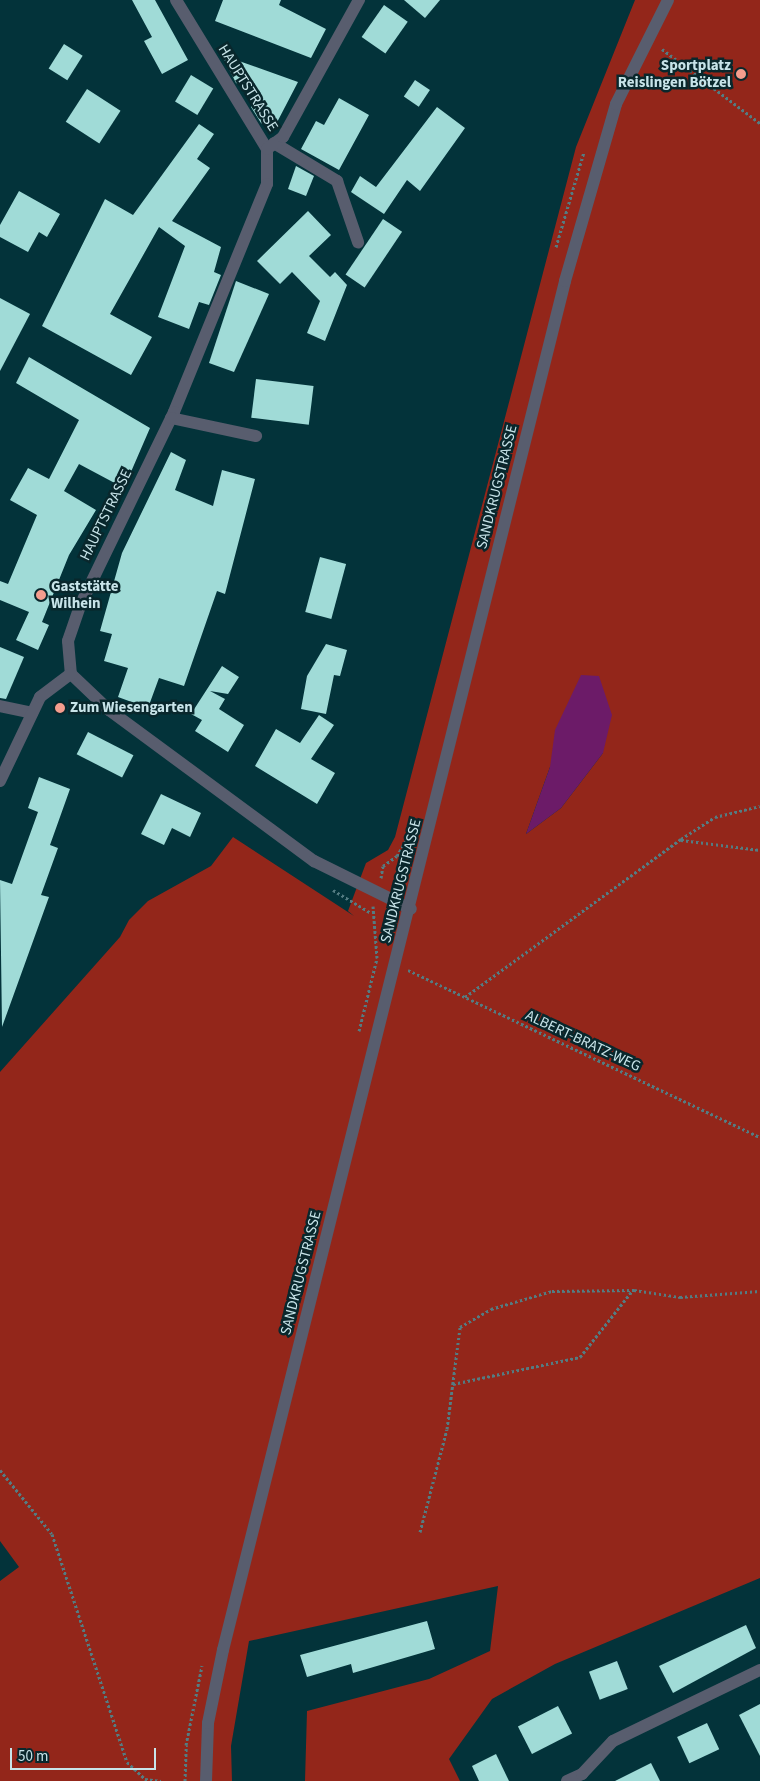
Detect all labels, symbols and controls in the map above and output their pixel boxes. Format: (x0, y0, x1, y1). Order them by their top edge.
street label: HAUPTSTRASSE (214, 41, 282, 135)
place label: Sportplatz Reislingen Bötzel (618, 56, 731, 91)
marker: Sportplatz Reislingen Bötzel (735, 68, 747, 80)
street label: SANDKRUGSTRASSE (473, 423, 521, 551)
street label: HAUPTSTRASSE (76, 467, 136, 563)
place label: Gaststätte Wilhein (51, 577, 119, 612)
marker: Gaststätte Wilhein (35, 589, 47, 601)
place label: Zum Wiesengarten (70, 699, 193, 717)
marker: Zum Wiesengarten (54, 702, 66, 714)
street label: SANDKRUGSTRASSE (377, 817, 425, 945)
street label: ALBERT-BRATZ-WEG (523, 1006, 643, 1076)
street label: SANDKRUGSTRASSE (277, 1209, 325, 1337)
scale bar (12, 1738, 159, 1770)
text: 50 m (18, 1746, 48, 1767)

